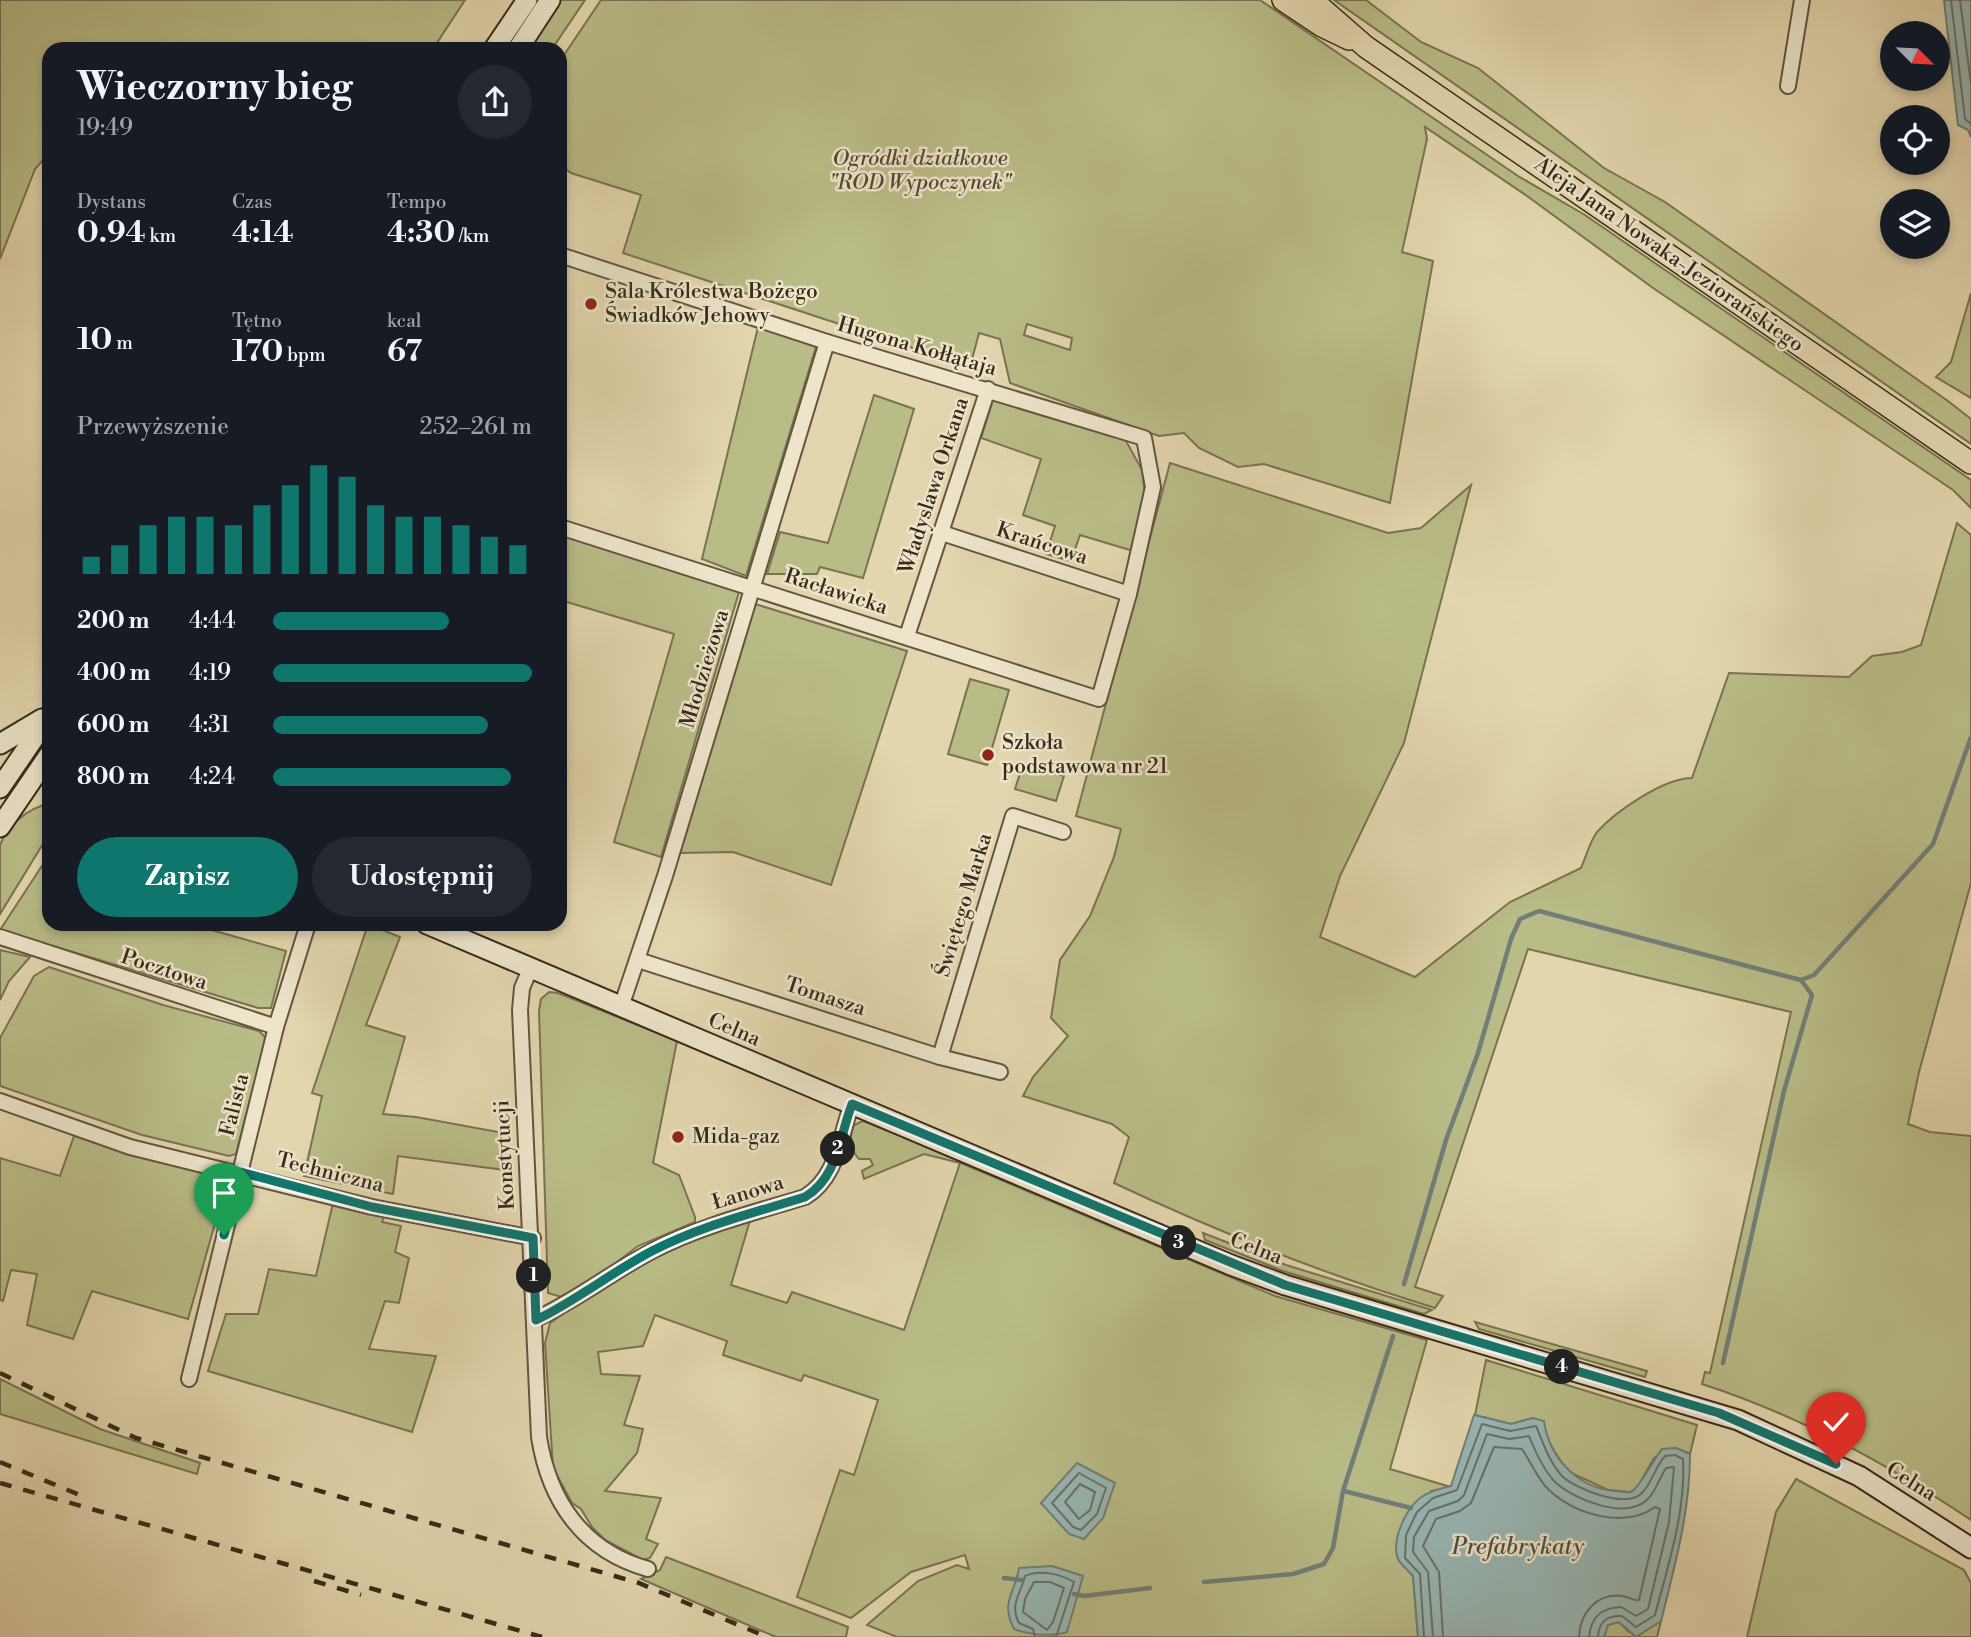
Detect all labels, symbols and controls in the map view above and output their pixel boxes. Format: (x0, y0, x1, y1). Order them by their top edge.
north arrow (1880, 21, 1950, 91)
map controls (1880, 21, 1950, 259)
text: Wieczorny bieg (77, 64, 353, 111)
button: share (458, 65, 532, 139)
button: locate (1880, 105, 1950, 175)
text: 19:49 (77, 114, 133, 142)
park label: Ogródki działkowe "ROD Wypoczynek" (829, 146, 1013, 196)
street label: Aleja Jana Nowaka-Jeziorańskiego (1528, 151, 1809, 358)
button: layers (1880, 189, 1950, 259)
text: Dystans (77, 190, 146, 214)
text: Czas (232, 190, 272, 214)
text: Tempo (387, 190, 446, 214)
text: 0.94 (77, 214, 146, 252)
text: 4:14 (232, 214, 294, 252)
text: 4:30 (387, 214, 455, 252)
text: km (146, 224, 176, 248)
text: /km (455, 224, 489, 248)
place label: Sala Królestwa Bożego Świadków Jehowy (605, 279, 818, 329)
marker: Sala Królestwa Bożego Świadków Jehowy (583, 296, 599, 312)
text: Tętno (232, 309, 282, 333)
text: kcal (387, 309, 421, 333)
street label: Hugona Kołłątaja (834, 312, 1000, 382)
text: 10 (77, 321, 112, 359)
text: m (112, 331, 133, 355)
text: 170 (232, 333, 283, 371)
text: 67 (387, 333, 422, 371)
text: bpm (283, 343, 326, 367)
street label: Władyslawa Orkana (893, 394, 975, 579)
text: Przewyższenie (77, 413, 229, 441)
text: 252–261 m (420, 413, 532, 441)
street label: Krańcowa (993, 517, 1091, 571)
street label: Racławicka (781, 563, 891, 621)
street label: Młodzieżowa (675, 606, 736, 732)
text: 200 m (77, 607, 149, 635)
text: 4:44 (189, 607, 236, 635)
text: 400 m (77, 659, 150, 687)
text: 4:19 (189, 659, 231, 687)
text: 600 m (77, 711, 150, 739)
text: 4:31 (189, 711, 230, 739)
place label: Szkoła podstawowa nr 21 (1002, 730, 1168, 780)
marker: Szkoła podstawowa nr 21 (980, 747, 996, 763)
text: 800 m (77, 763, 150, 791)
text: 4:24 (189, 763, 235, 791)
street label: Świętego Marka (927, 829, 998, 980)
button: Zapisz (77, 837, 298, 917)
button: Udostępnij (312, 837, 532, 917)
street label: Pocztowa (118, 944, 211, 996)
street label: Tomasza (781, 972, 869, 1022)
street label: Celna (704, 1007, 764, 1053)
street label: Falista (215, 1070, 255, 1139)
street label: Konstytucji (489, 1099, 521, 1211)
place label: Mida-gaz (692, 1124, 780, 1150)
marker: Mida-gaz (670, 1129, 686, 1145)
pin: 2 (820, 1132, 856, 1166)
text: 2 (832, 1136, 843, 1160)
street label: Techniczna (274, 1147, 387, 1199)
pin (194, 1163, 254, 1235)
street label: Łanowa (709, 1170, 787, 1216)
icon: arrive (205, 1174, 243, 1212)
pin: 3 (1162, 1226, 1196, 1260)
street label: Celna (1226, 1227, 1286, 1271)
text: 3 (1173, 1230, 1184, 1254)
pin: 1 (516, 1258, 552, 1294)
text: 1 (529, 1263, 538, 1287)
pin: 4 (1544, 1350, 1580, 1384)
text: 4 (1555, 1354, 1568, 1378)
pin (1806, 1392, 1866, 1464)
icon: check (1817, 1403, 1855, 1441)
street label: Celna (1881, 1457, 1941, 1508)
water label: Prefabrykaty (1451, 1533, 1585, 1561)

